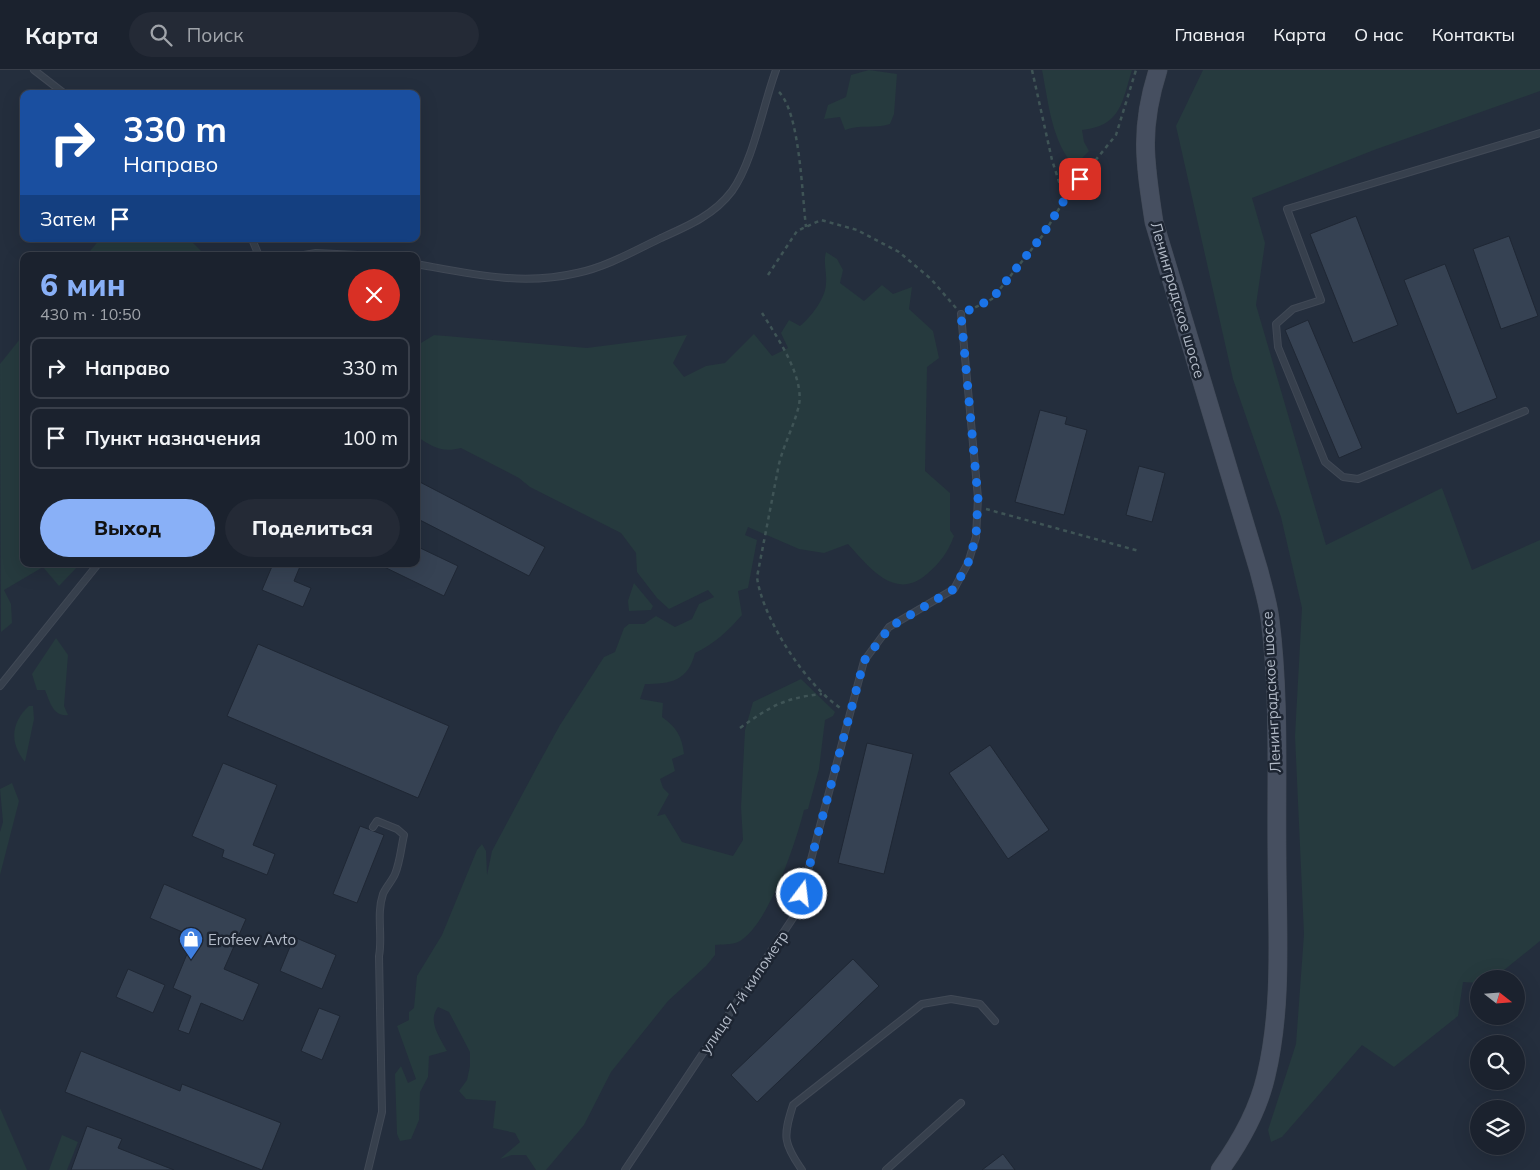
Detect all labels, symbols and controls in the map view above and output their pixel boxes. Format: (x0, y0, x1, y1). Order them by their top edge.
search box (129, 12, 479, 57)
text: Карта (25, 20, 99, 50)
icon: search (147, 21, 175, 49)
text: Поиск (187, 23, 244, 47)
text: Главная (1175, 23, 1245, 46)
text: Карта (1273, 23, 1326, 46)
text: О нас (1354, 23, 1404, 46)
text: Контакты (1432, 23, 1515, 46)
text: 330 m (123, 107, 227, 151)
icon: right (40, 110, 105, 175)
text: Направо (123, 150, 218, 178)
pin (1059, 158, 1101, 200)
icon: arrive (1066, 165, 1094, 193)
icon: arrive (106, 205, 134, 233)
text: Затем (40, 207, 96, 231)
street label: Ленинградское шоссе (1147, 220, 1209, 380)
text: 6 мин (40, 266, 126, 304)
button: close (348, 269, 400, 321)
text: 430 m · 10:50 (40, 304, 141, 324)
icon: right (42, 354, 70, 382)
text: Направо (85, 356, 170, 380)
text: 330 m (342, 356, 398, 380)
icon: arrive (42, 424, 70, 452)
text: Пункт назначения (85, 426, 261, 450)
text: 100 m (342, 426, 398, 450)
button: Выход (40, 499, 215, 557)
button: Поделиться (225, 499, 400, 557)
street label: Ленинградское шоссе (1257, 611, 1285, 773)
position arrow (775, 867, 827, 919)
shop icon: Erofeev Avto (178, 926, 204, 960)
street label: улица 7-й километр (696, 927, 792, 1057)
place label: Erofeev Avto (208, 930, 296, 949)
north arrow (1470, 970, 1525, 1025)
map controls (1470, 970, 1525, 1155)
button: search (1470, 1035, 1525, 1090)
button: layers (1470, 1100, 1525, 1155)

